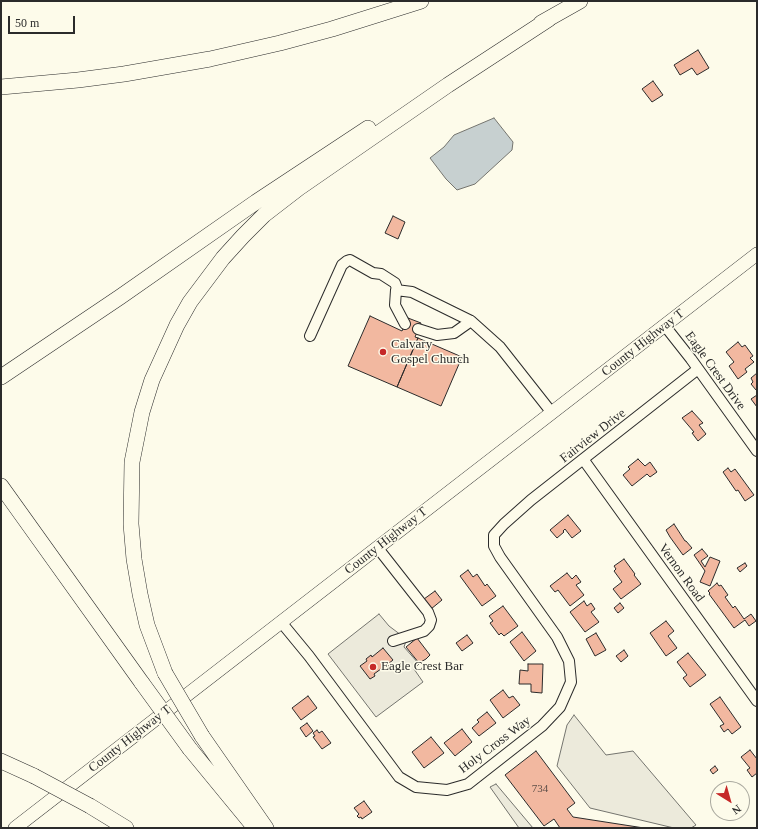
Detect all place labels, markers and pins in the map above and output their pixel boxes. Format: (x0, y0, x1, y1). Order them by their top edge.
place label: Calvary Gospel Church (391, 337, 469, 368)
marker: Calvary Gospel Church (378, 347, 388, 357)
place label: Eagle Crest Bar (381, 659, 463, 675)
marker: Eagle Crest Bar (368, 662, 378, 672)

